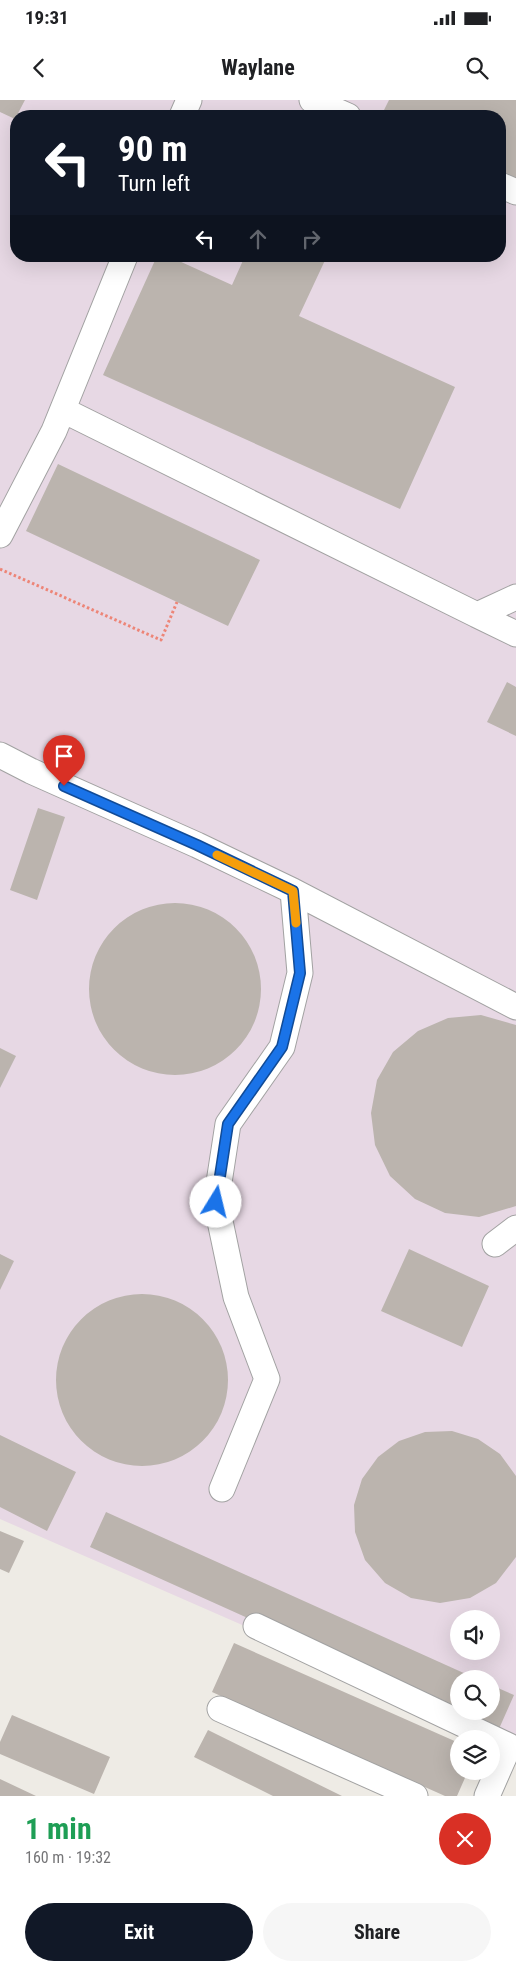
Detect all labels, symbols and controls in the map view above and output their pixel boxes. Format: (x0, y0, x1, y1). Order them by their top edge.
text: 19:31 (25, 6, 69, 29)
icon: back (25, 54, 53, 82)
icon: search (463, 54, 491, 82)
text: Waylane (221, 55, 295, 80)
text: 90 m (118, 129, 187, 170)
icon: left (35, 130, 100, 195)
text: Turn left (118, 171, 190, 196)
icon: left (191, 225, 219, 253)
icon: ahead (244, 225, 272, 253)
icon: right (297, 225, 325, 253)
pin (43, 735, 85, 786)
icon: arrive (50, 742, 78, 770)
position arrow (189, 1175, 241, 1227)
map controls (450, 1610, 500, 1780)
button: sound (450, 1610, 500, 1660)
button: search (450, 1670, 500, 1720)
button: layers (450, 1730, 500, 1780)
text: 1 min (25, 1811, 92, 1846)
button: close (439, 1813, 491, 1865)
text: 160 m · 19:32 (25, 1848, 111, 1867)
button: Exit (25, 1903, 253, 1961)
button: Share (263, 1903, 491, 1961)

